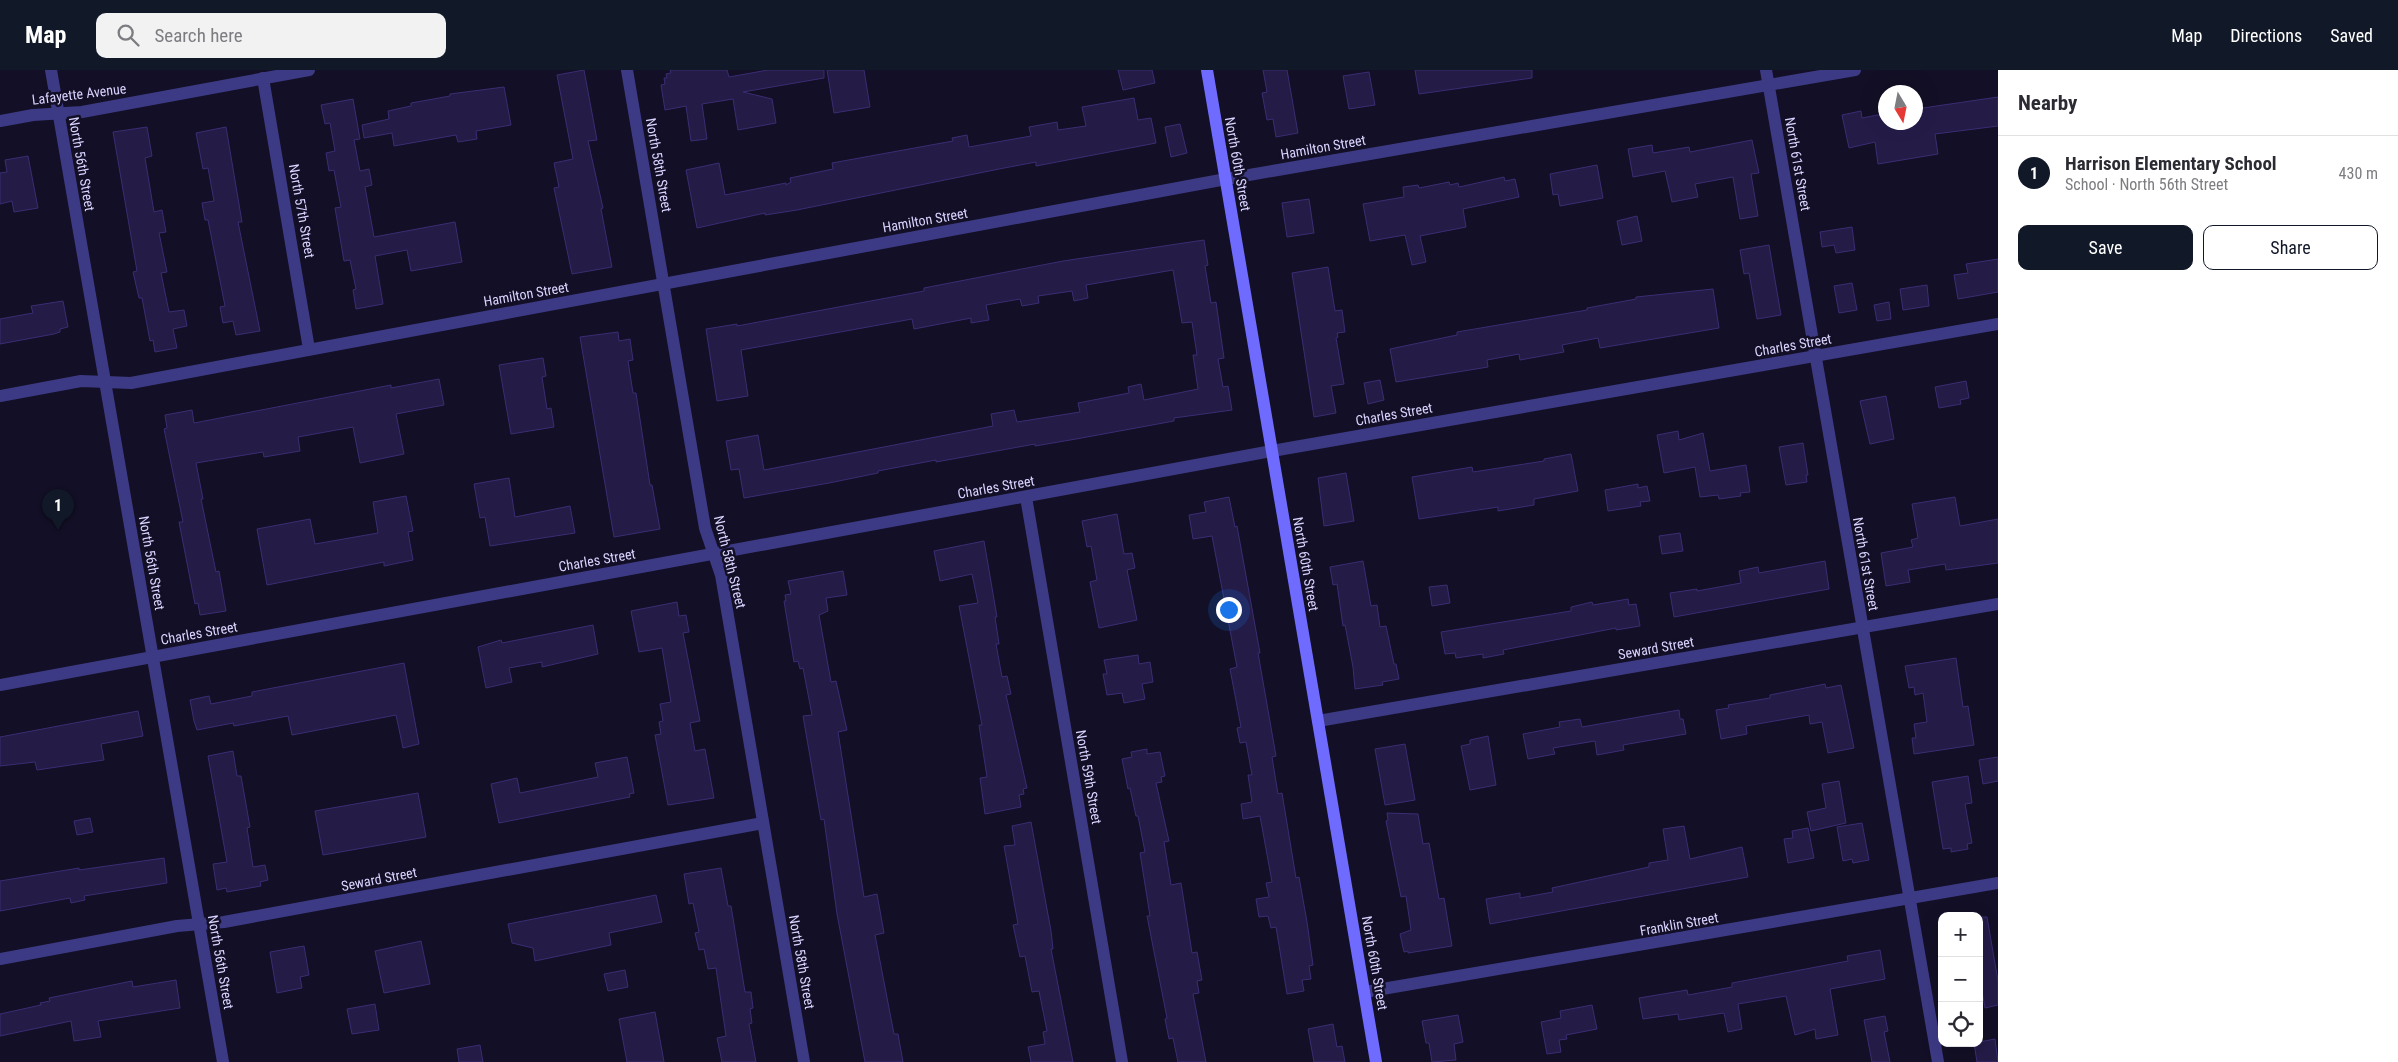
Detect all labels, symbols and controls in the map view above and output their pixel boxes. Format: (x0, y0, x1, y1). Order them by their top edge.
search box (96, 13, 446, 58)
text: Map (25, 21, 66, 49)
icon: search (114, 21, 142, 49)
text: Search here (154, 24, 243, 47)
text: Map (2171, 25, 2202, 46)
text: Directions (2230, 25, 2302, 46)
text: Saved (2330, 25, 2373, 46)
street label: Lafayette Avenue (31, 80, 128, 108)
north arrow (1878, 85, 1923, 130)
text: Nearby (2018, 91, 2077, 115)
street label: North 56th Street (66, 116, 98, 212)
street label: North 60th Street (1222, 116, 1254, 212)
street label: North 61st Street (1782, 116, 1814, 212)
street label: North 58th Street (643, 117, 675, 213)
street label: Hamilton Street (1279, 132, 1367, 162)
text: Harrison Elementary School (2065, 152, 2277, 175)
street label: North 57th Street (286, 163, 318, 259)
text: 1 (2030, 164, 2038, 183)
text: 430 m (2339, 164, 2378, 183)
text: School · North 56th Street (2065, 175, 2228, 194)
street label: Hamilton Street (881, 205, 969, 235)
button: Save (2018, 225, 2193, 270)
button: Share (2203, 225, 2378, 270)
street label: Hamilton Street (482, 279, 570, 309)
street label: Charles Street (1753, 330, 1833, 360)
street label: Charles Street (1354, 399, 1434, 429)
street label: Charles Street (956, 472, 1036, 502)
pin: 1 (42, 489, 74, 530)
street label: North 58th Street (711, 514, 749, 610)
street label: North 56th Street (136, 515, 168, 611)
street label: North 60th Street (1290, 516, 1322, 612)
street label: North 61st Street (1850, 516, 1882, 612)
street label: Charles Street (557, 545, 637, 575)
your location (1216, 597, 1242, 623)
street label: Charles Street (159, 618, 239, 648)
street label: Seward Street (1617, 633, 1695, 663)
street label: North 59th Street (1073, 729, 1105, 825)
street label: Seward Street (340, 864, 418, 894)
street label: Franklin Street (1638, 909, 1720, 939)
map controls (1938, 912, 1983, 1047)
button: + (1938, 912, 1983, 957)
street label: North 56th Street (205, 914, 237, 1010)
street label: North 58th Street (786, 914, 818, 1010)
street label: North 60th Street (1359, 915, 1391, 1011)
button: − (1938, 957, 1983, 1002)
button: locate (1938, 1002, 1983, 1047)

